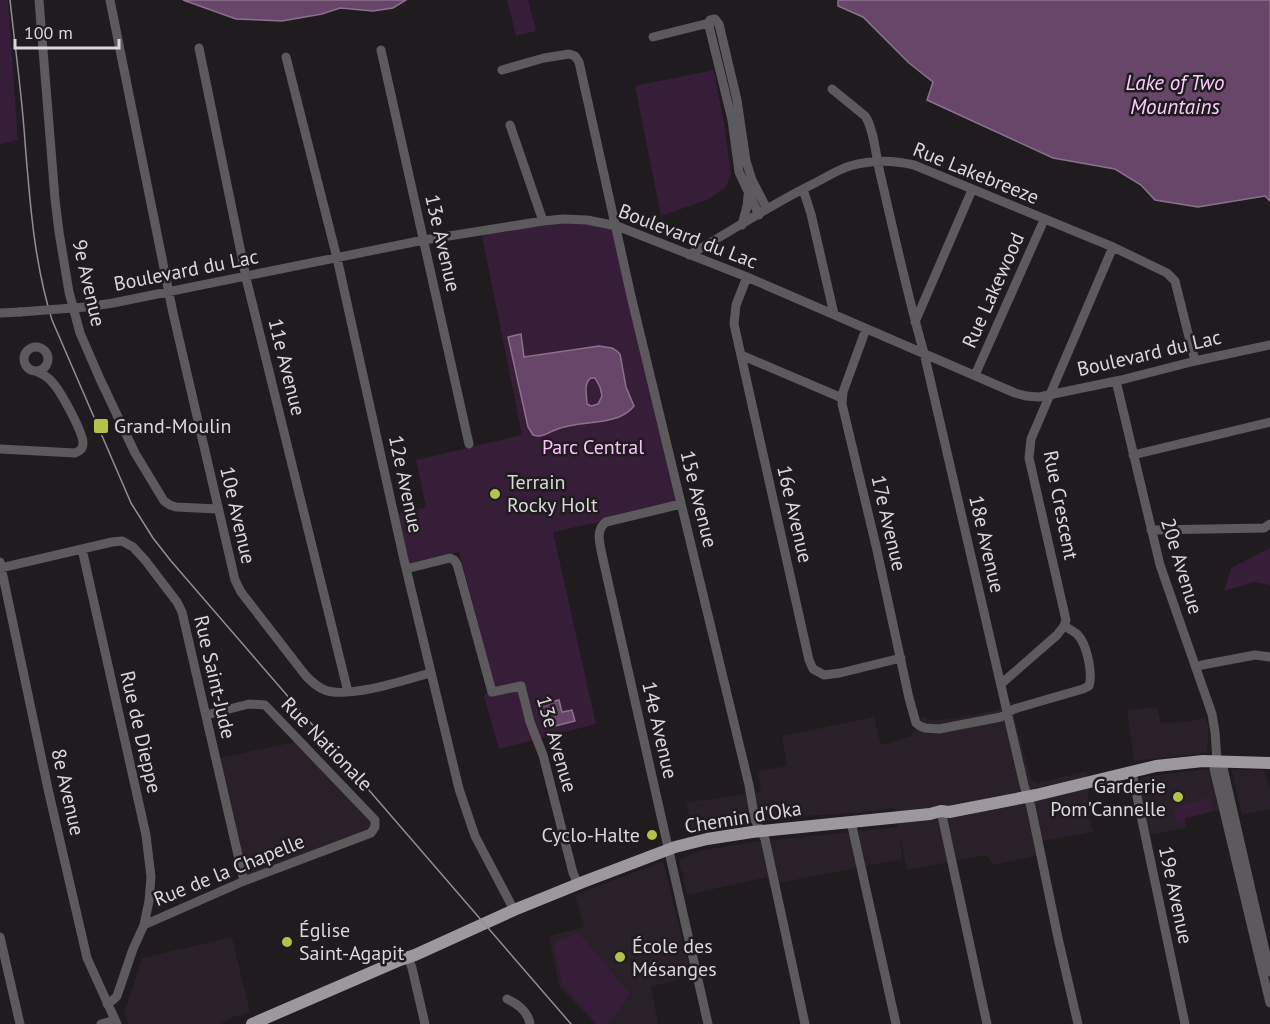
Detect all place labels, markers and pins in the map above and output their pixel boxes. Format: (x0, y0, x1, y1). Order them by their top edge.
place label: Grand-Moulin (114, 413, 231, 439)
marker: Grand-Moulin (92, 417, 110, 435)
place label: Terrain Rocky Holt (507, 469, 598, 518)
marker: Terrain Rocky Holt (488, 487, 502, 501)
place label: Garderie Pom'Cannelle (1050, 773, 1166, 822)
marker: Garderie Pom'Cannelle (1171, 790, 1185, 804)
place label: Cyclo-Halte (542, 822, 640, 848)
marker: Cyclo-Halte (645, 828, 659, 842)
place label: Église Saint-Agapit (299, 917, 404, 966)
place label: École des Mésanges (632, 933, 717, 982)
marker: Église Saint-Agapit (280, 935, 294, 949)
marker: École des Mésanges (613, 950, 627, 964)

